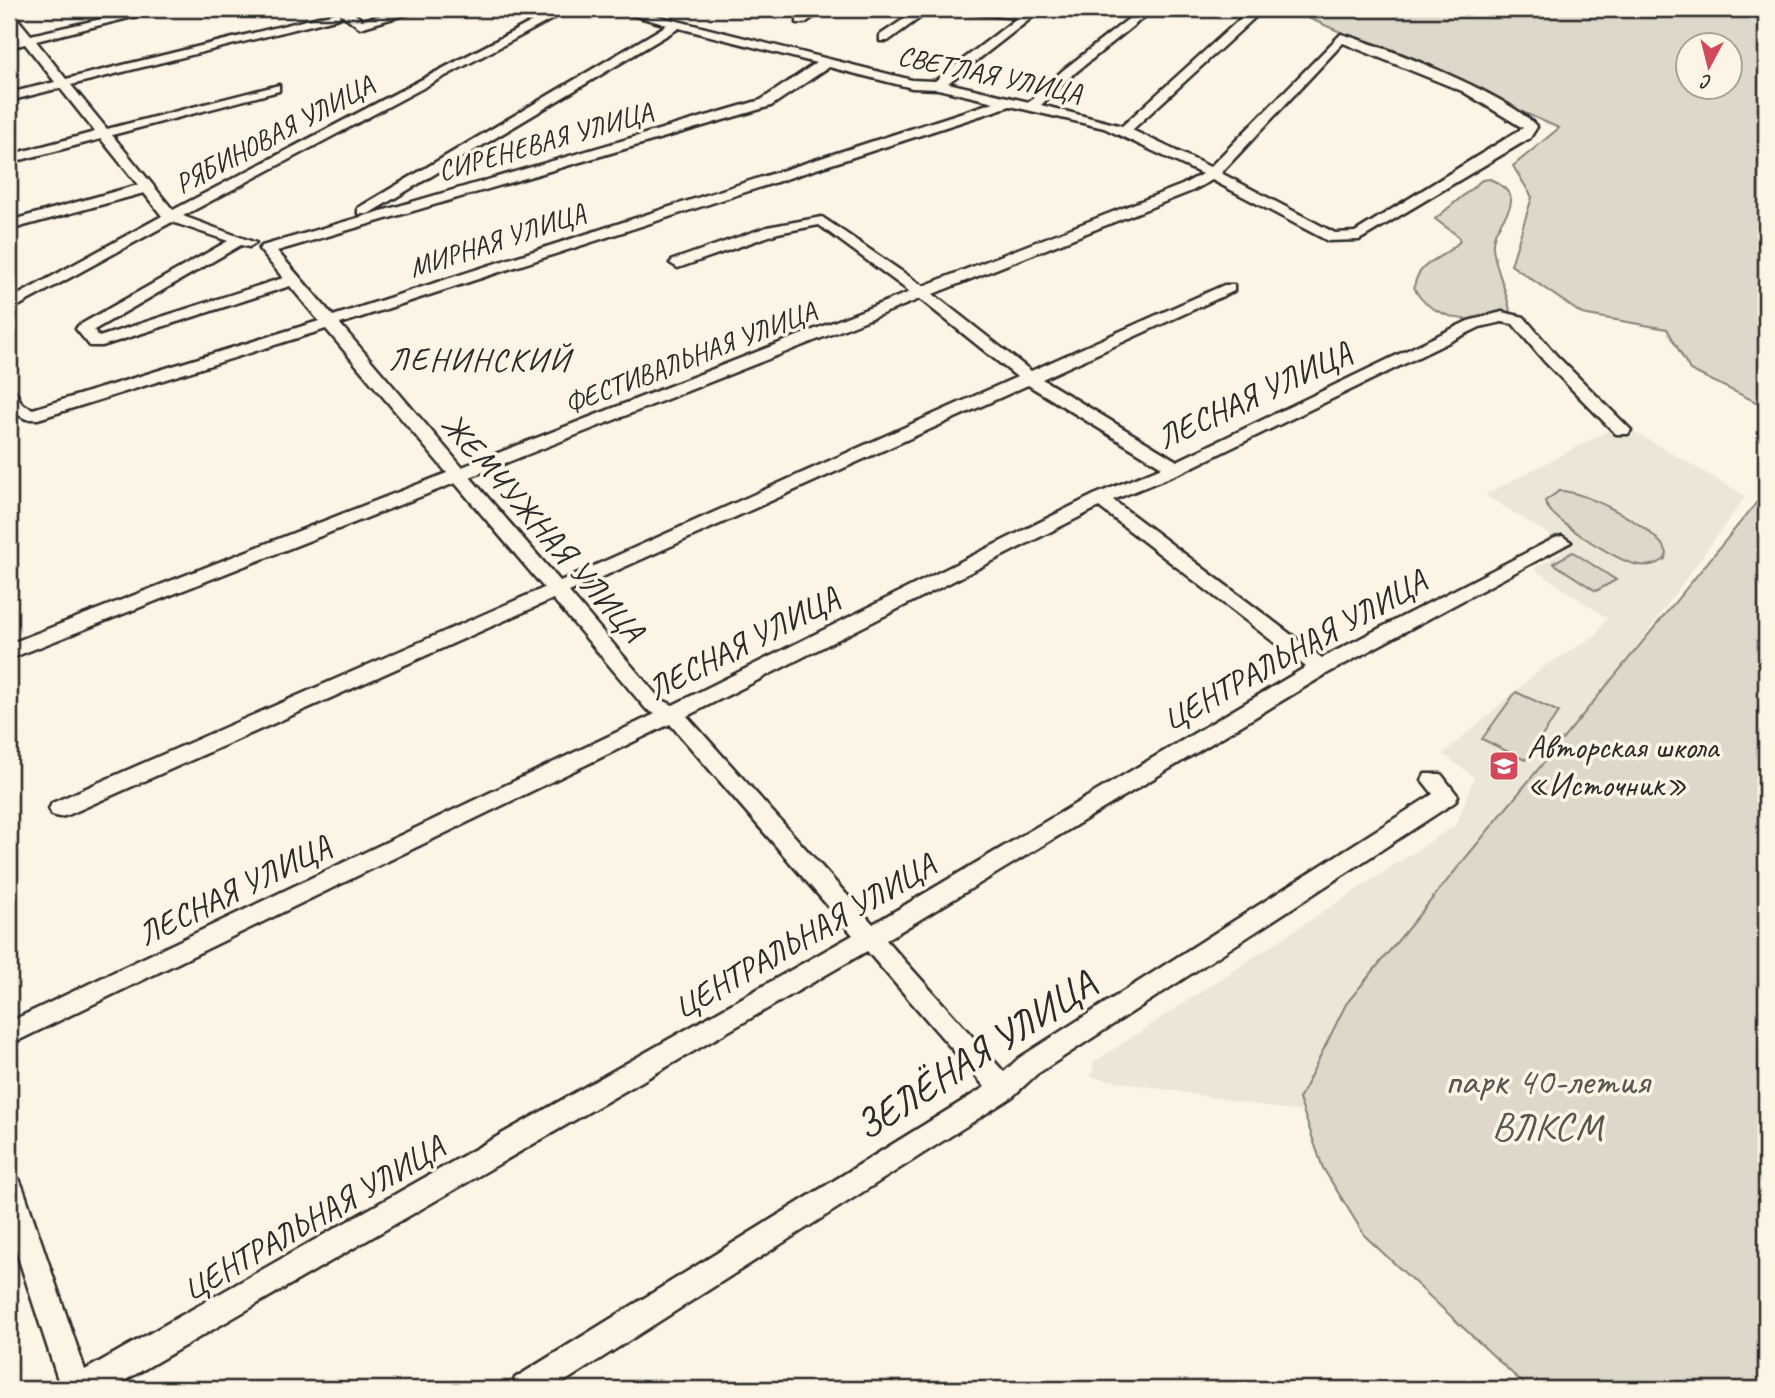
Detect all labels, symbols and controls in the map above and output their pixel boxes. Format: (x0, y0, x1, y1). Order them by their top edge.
north arrow (1674, 32, 1744, 102)
street label: СВЕТЛАЯ УЛИЦА (895, 37, 1086, 111)
street label: РЯБИНОВАЯ УЛИЦА (169, 66, 380, 201)
text: С (1698, 69, 1713, 94)
street label: СИРЕНЕВАЯ УЛИЦА (434, 93, 657, 188)
street label: МИРНАЯ УЛИЦА (405, 195, 590, 285)
street label: ФЕСТИВАЛЬНАЯ УЛИЦА (559, 293, 822, 421)
street label: ЛЕСНАЯ УЛИЦА (1150, 331, 1359, 458)
district label: ЛЕНИНСКИЙ (389, 339, 574, 380)
street label: ЖЕМЧУЖНАЯ УЛИЦА (432, 404, 655, 651)
street label: ЦЕНТРАЛЬНАЯ УЛИЦА (1155, 559, 1435, 740)
street label: ЛЕСНАЯ УЛИЦА (640, 576, 847, 709)
place label: Авторская школа «Источник» (1527, 726, 1720, 806)
school or university icon: Авторская школа «Источник» (1487, 749, 1521, 783)
street label: ЛЕСНАЯ УЛИЦА (130, 824, 339, 955)
street label: ЦЕНТРАЛЬНАЯ УЛИЦА (665, 843, 944, 1028)
street label: ЗЕЛЁНАЯ УЛИЦА (845, 958, 1105, 1151)
park label: парк 40-летия ВЛКСМ (1445, 1056, 1653, 1152)
street label: ЦЕНТРАЛЬНАЯ УЛИЦА (174, 1125, 453, 1310)

